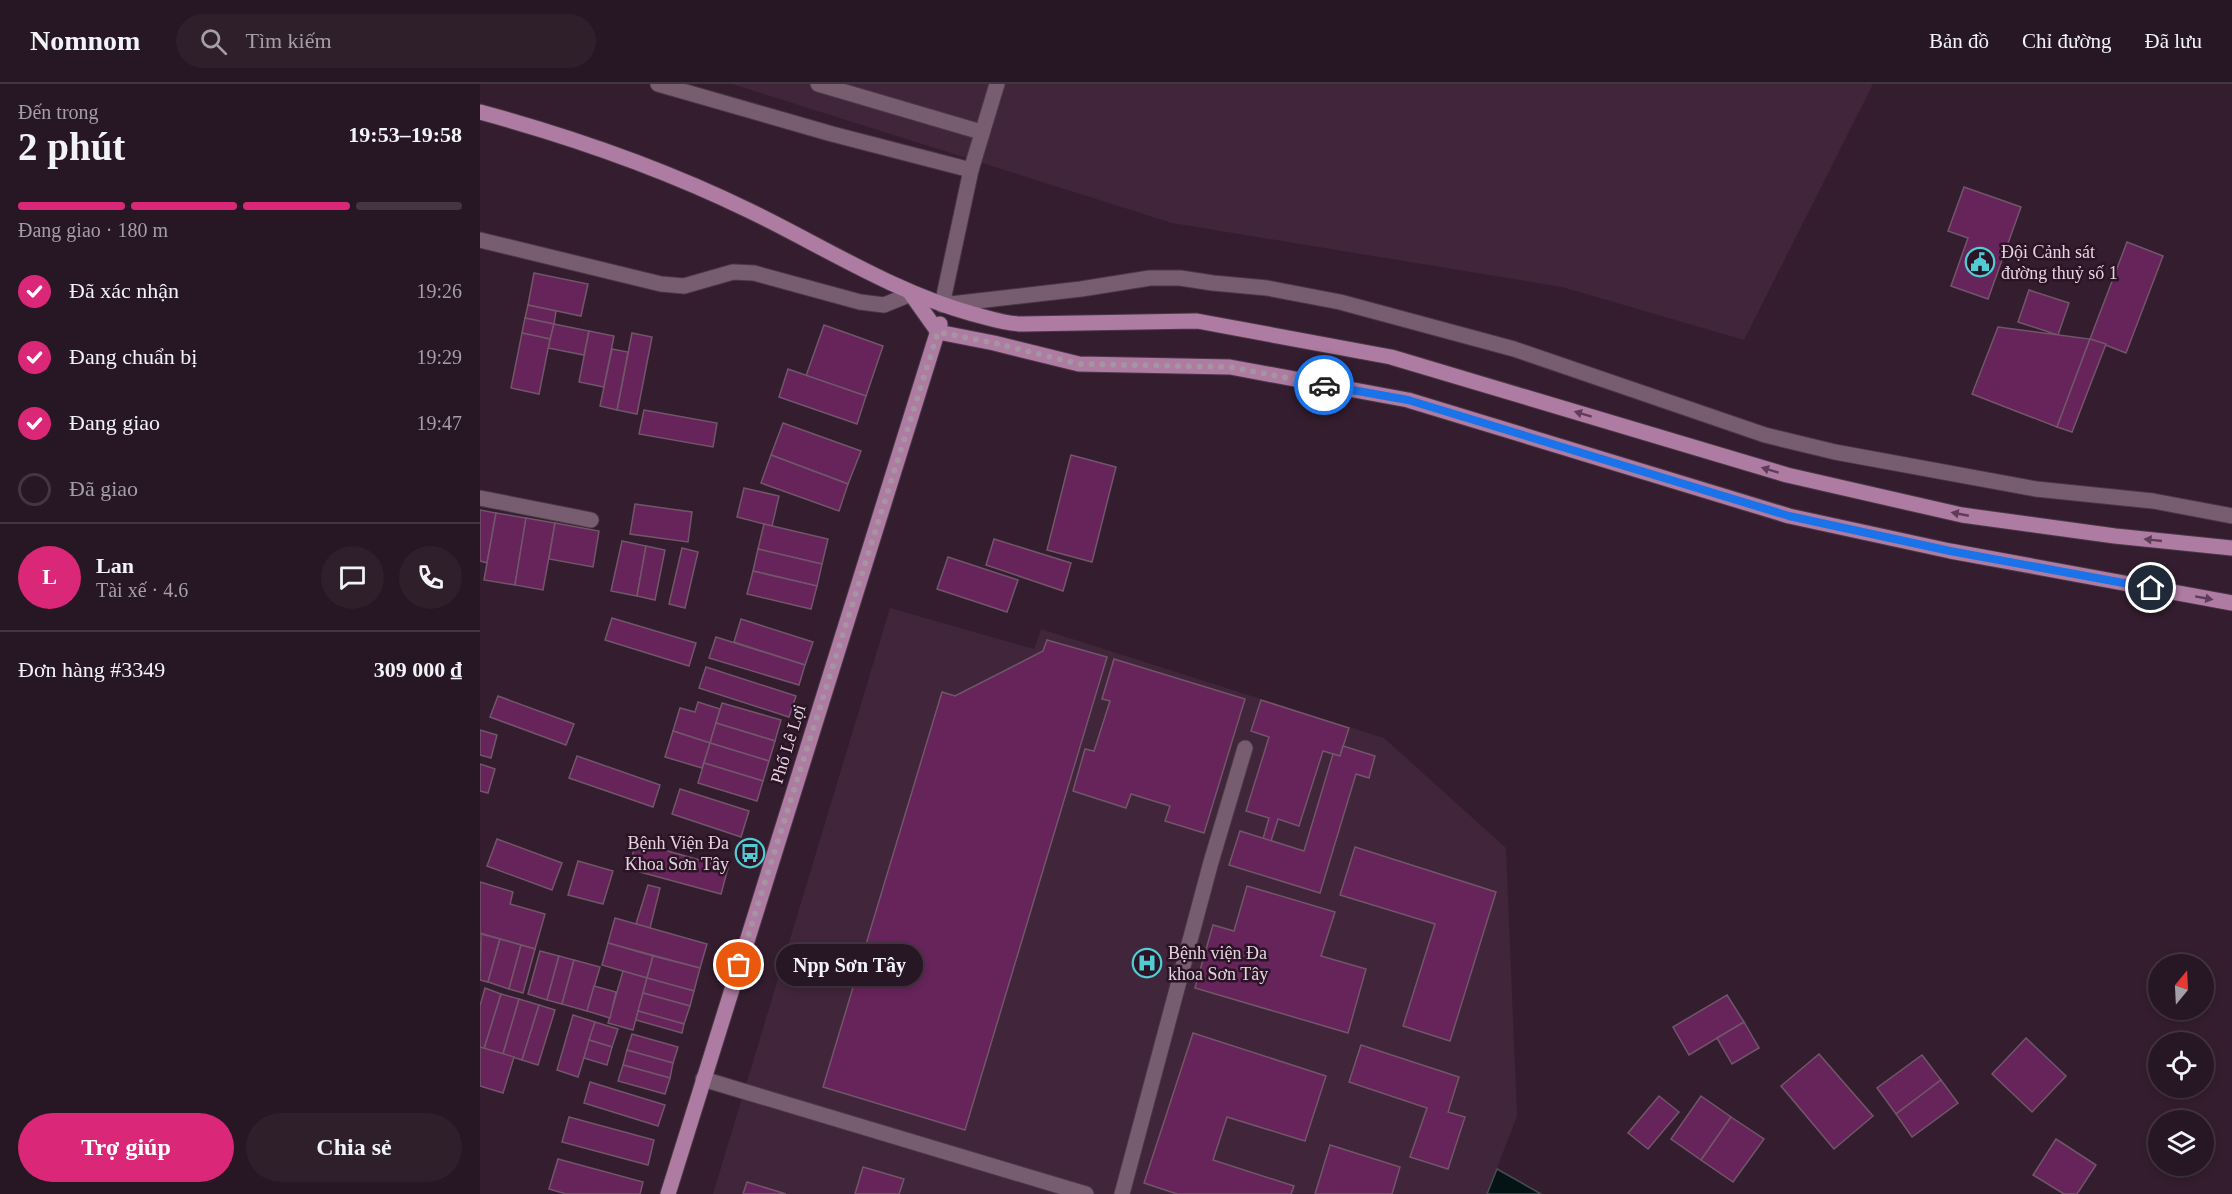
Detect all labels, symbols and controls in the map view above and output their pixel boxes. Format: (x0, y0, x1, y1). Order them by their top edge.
search box (176, 14, 596, 68)
text: Nomnom (30, 25, 140, 56)
icon: search (197, 25, 230, 58)
text: Tìm kiếm (245, 28, 332, 53)
text: Bản đồ (1929, 29, 1989, 53)
text: Chỉ đường (2022, 29, 2112, 53)
text: Đã lưu (2145, 29, 2202, 53)
text: Đến trong (18, 101, 99, 123)
text: 19:53–19:58 (348, 122, 462, 147)
text: 2 phút (18, 125, 125, 168)
text: Đang giao · 180 m (18, 219, 168, 241)
place label: Đội Cảnh sát đường thuỷ số 1 (2001, 242, 2118, 283)
public building icon: Đội Cảnh sát đường thuỷ số 1 (1964, 246, 1996, 278)
icon: check (18, 275, 51, 308)
text: Đã xác nhận (69, 278, 179, 303)
text: 19:26 (416, 280, 462, 302)
icon: check (18, 341, 51, 374)
text: Đang chuẩn bị (69, 344, 197, 369)
text: 19:29 (416, 346, 462, 368)
courier (1294, 355, 1354, 415)
icon: car (1308, 369, 1341, 402)
icon: check (18, 407, 51, 440)
one-way arrow (1574, 409, 1592, 418)
text: Đang giao (69, 410, 160, 435)
text: 19:47 (416, 412, 462, 434)
one-way arrow (1761, 465, 1779, 474)
text: Đã giao (69, 476, 138, 501)
one-way arrow (1950, 509, 1969, 518)
one-way arrow (2143, 535, 2162, 545)
button: chat (321, 546, 384, 609)
button: phone (399, 546, 462, 609)
text: Lan (96, 553, 134, 578)
pin (2125, 562, 2176, 613)
text: L (42, 564, 57, 589)
icon: home (2134, 571, 2167, 604)
text: Tài xế · 4.6 (96, 579, 188, 601)
one-way arrow (2195, 594, 2214, 603)
text: Đơn hàng #3349 (18, 657, 165, 682)
text: 309 000 ₫ (374, 657, 462, 682)
street label: Phố Lê Lợi (767, 702, 809, 786)
place label: Bệnh Viện Đa Khoa Sơn Tây (625, 833, 729, 874)
bus stop icon: Bệnh Viện Đa Khoa Sơn Tây (734, 837, 766, 869)
pin (713, 939, 764, 990)
place label: Bệnh viện Đa khoa Sơn Tây (1168, 943, 1268, 984)
callout: Npp Sơn Tây (775, 944, 922, 986)
hospital icon: Bệnh viện Đa khoa Sơn Tây (1131, 947, 1163, 979)
icon: bag (722, 948, 755, 981)
text: Npp Sơn Tây (793, 954, 906, 976)
north arrow (2148, 954, 2214, 1020)
map controls (2148, 954, 2214, 1176)
button: locate (2148, 1032, 2214, 1098)
button: layers (2148, 1110, 2214, 1176)
button: Trợ giúp (18, 1113, 234, 1182)
button: Chia sẻ (246, 1113, 462, 1182)

